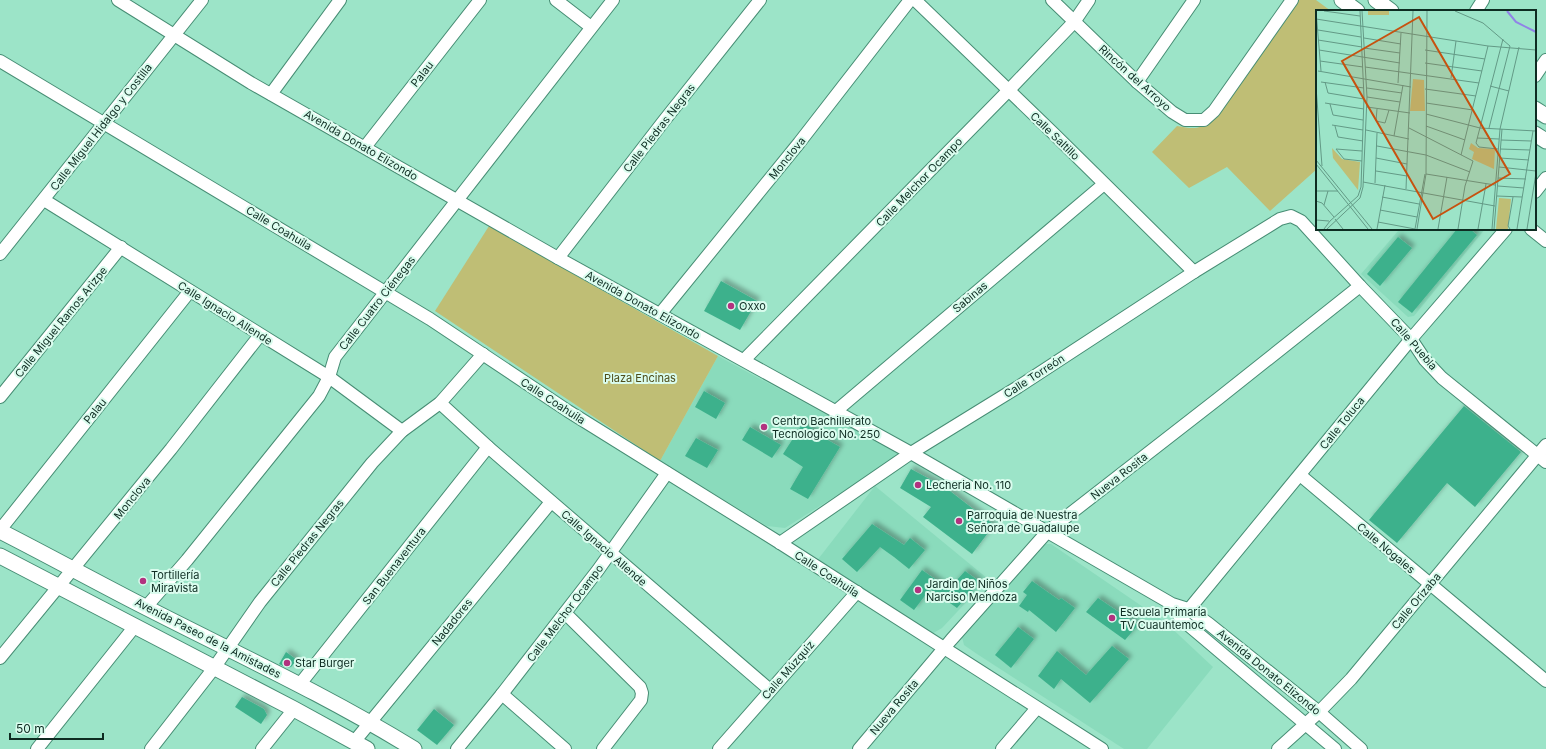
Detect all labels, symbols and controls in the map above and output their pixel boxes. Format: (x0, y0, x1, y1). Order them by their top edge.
inset map (1316, 10, 1536, 230)
street label: Rincón del Arroyo (1096, 42, 1174, 114)
street label: Palau (408, 58, 436, 90)
street label: Calle Miguel Hidalgo y Costilla (47, 61, 155, 193)
street label: Calle Piedras Negras (620, 81, 698, 175)
street label: Avenida Donato Elizondo (302, 107, 421, 184)
street label: Calle Saltillo (1027, 109, 1083, 163)
street label: Monclova (766, 134, 808, 182)
street label: Calle Melchor Ocampo (873, 134, 966, 230)
street label: Calle Coahuila (243, 203, 315, 253)
street label: Calle Cuatro Ciénegas (336, 253, 418, 353)
street label: Calle Miguel Ramos Arizpe (12, 264, 110, 380)
street label: Avenida Donato Elizondo (583, 268, 703, 343)
street label: Calle Ignacio Allende (175, 278, 275, 348)
street label: Sabinas (950, 278, 990, 316)
place label: Oxxo (739, 299, 766, 313)
marker: Oxxo (726, 301, 736, 311)
street label: Calle Puebla (1388, 315, 1440, 373)
street label: Calle Torreón (1001, 351, 1067, 401)
park label: Plaza Encinas (604, 371, 676, 385)
street label: Calle Coahuila (518, 375, 588, 427)
street label: Calle Toluca (1317, 394, 1367, 452)
street label: Palau (81, 395, 109, 427)
place label: Centro Bachillerato Tecnologico No. 250 (772, 414, 880, 441)
marker: Centro Bachillerato Tecnologico No. 250 (759, 422, 769, 432)
street label: Nueva Rosita (1088, 449, 1150, 503)
street label: Monclova (111, 474, 153, 522)
place label: Lecheria No. 110 (926, 478, 1011, 492)
marker: Lecheria No. 110 (913, 480, 923, 490)
street label: Calle Piedras Negras (267, 496, 347, 590)
street label: Calle Ignacio Allende (558, 507, 650, 589)
place label: Parroquia de Nuestra Señora de Guadalupe (967, 508, 1079, 535)
marker: Parroquia de Nuestra Señora de Guadalupe (954, 516, 964, 526)
street label: Calle Nogales (1354, 520, 1418, 577)
street label: San Buenaventura (359, 524, 429, 608)
street label: Calle Coahuila (792, 548, 862, 600)
street label: Calle Melchor Ocampo (524, 561, 607, 665)
place label: Tortillería Miravista (151, 568, 199, 595)
street label: Calle Orizaba (1388, 570, 1444, 632)
marker: Tortillería Miravista (138, 576, 148, 586)
place label: Jardin de Niños Narciso Mendoza (926, 577, 1017, 604)
marker: Jardin de Niños Narciso Mendoza (913, 585, 923, 595)
street label: Avenida Paseo de la Amistades (133, 595, 284, 681)
street label: Nadadores (429, 595, 475, 649)
place label: Escuela Primaria TV Cuauhtemoc (1120, 605, 1207, 632)
marker: Escuela Primaria TV Cuauhtemoc (1107, 613, 1117, 623)
street label: Avenida Donato Elizondo (1214, 626, 1324, 718)
street label: Calle Múzquiz (759, 638, 817, 702)
place label: Star Burger (295, 656, 354, 670)
marker: Star Burger (282, 658, 292, 668)
street label: Nueva Rosita (867, 676, 921, 738)
scale bar (10, 715, 103, 741)
text: 50 m (16, 721, 45, 736)

